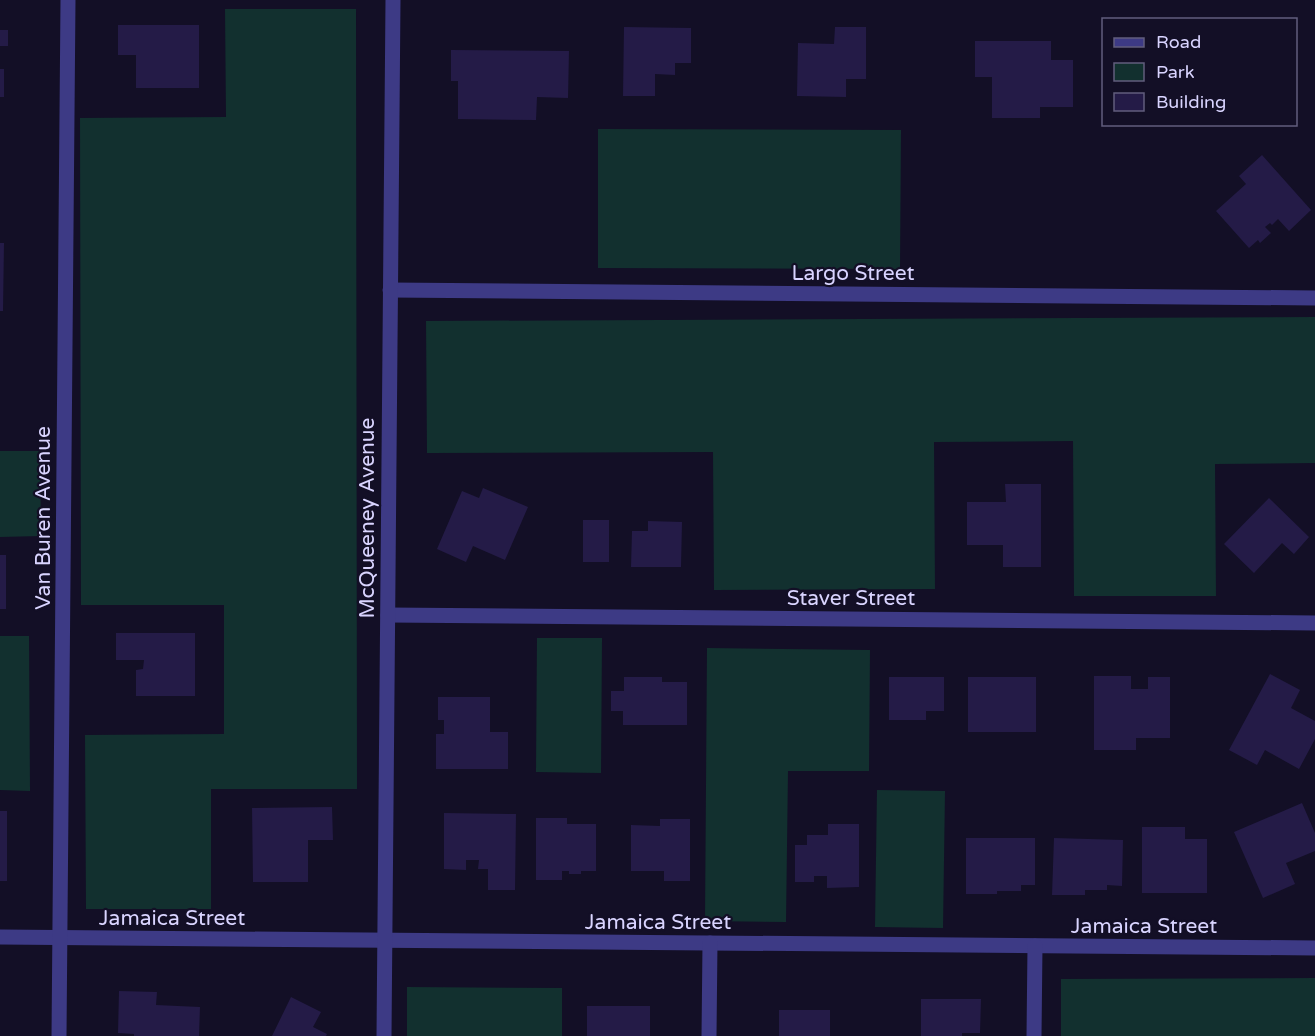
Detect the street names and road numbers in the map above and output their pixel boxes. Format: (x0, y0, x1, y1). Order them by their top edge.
street label: Largo Street (791, 261, 915, 286)
street label: McQueeney Avenue (355, 417, 380, 618)
street label: Van Buren Avenue (31, 426, 56, 610)
street label: Staver Street (787, 586, 915, 611)
street label: Jamaica Street (99, 906, 245, 931)
street label: Jamaica Street (585, 910, 731, 935)
street label: Jamaica Street (1071, 914, 1217, 939)

